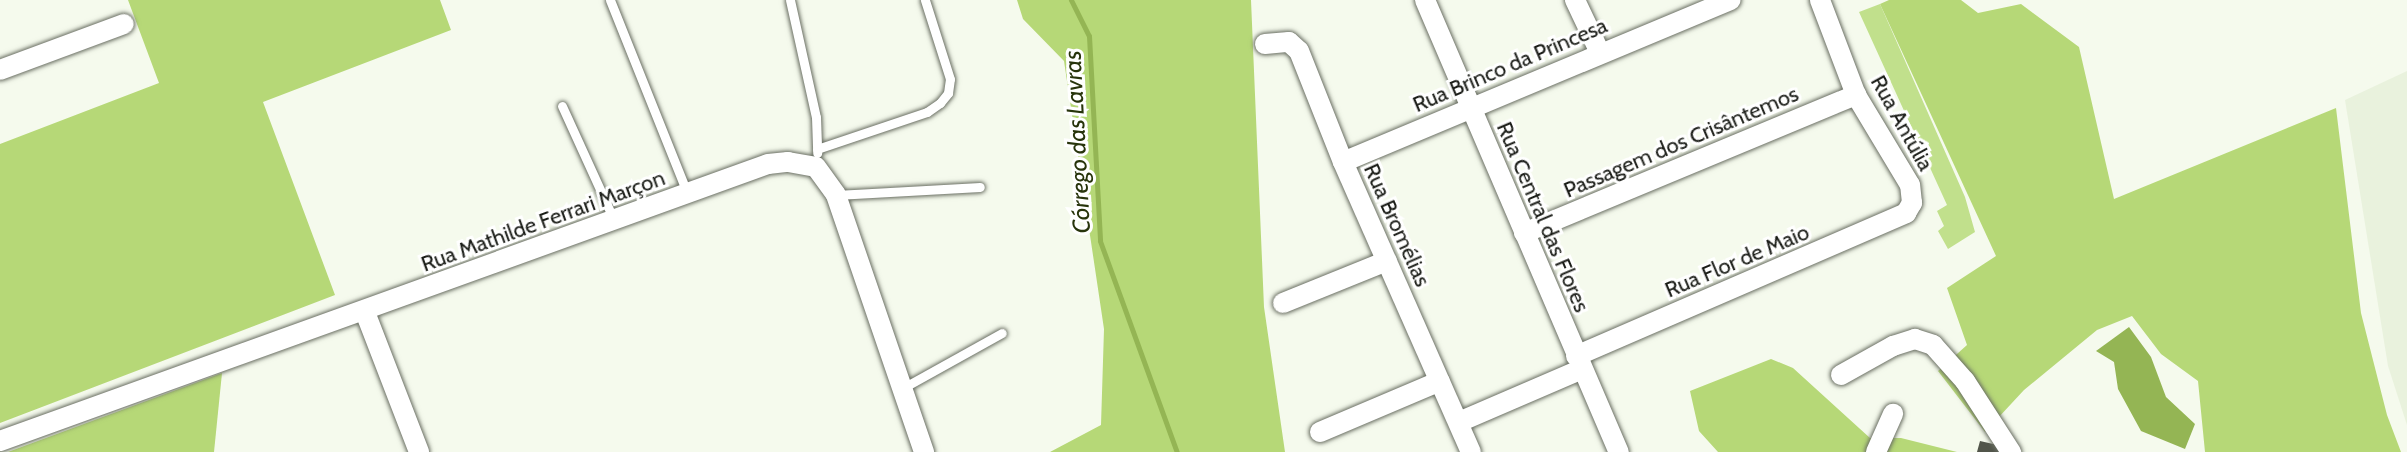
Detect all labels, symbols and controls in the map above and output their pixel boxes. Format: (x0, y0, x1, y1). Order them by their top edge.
street label: Rua Brinco da Princesa (1409, 12, 1611, 118)
water label: Córrego das Lavras (1058, 50, 1096, 234)
street label: Rua Antúlia (1865, 71, 1939, 175)
street label: Passagem dos Crisântemos (1560, 81, 1802, 203)
street label: Rua Central das Flores (1491, 118, 1595, 316)
street label: Rua Bromélias (1358, 159, 1436, 291)
street label: Rua Mathilde Ferrari Marçon (418, 165, 668, 277)
street label: Rua Flor de Maio (1661, 219, 1813, 303)

